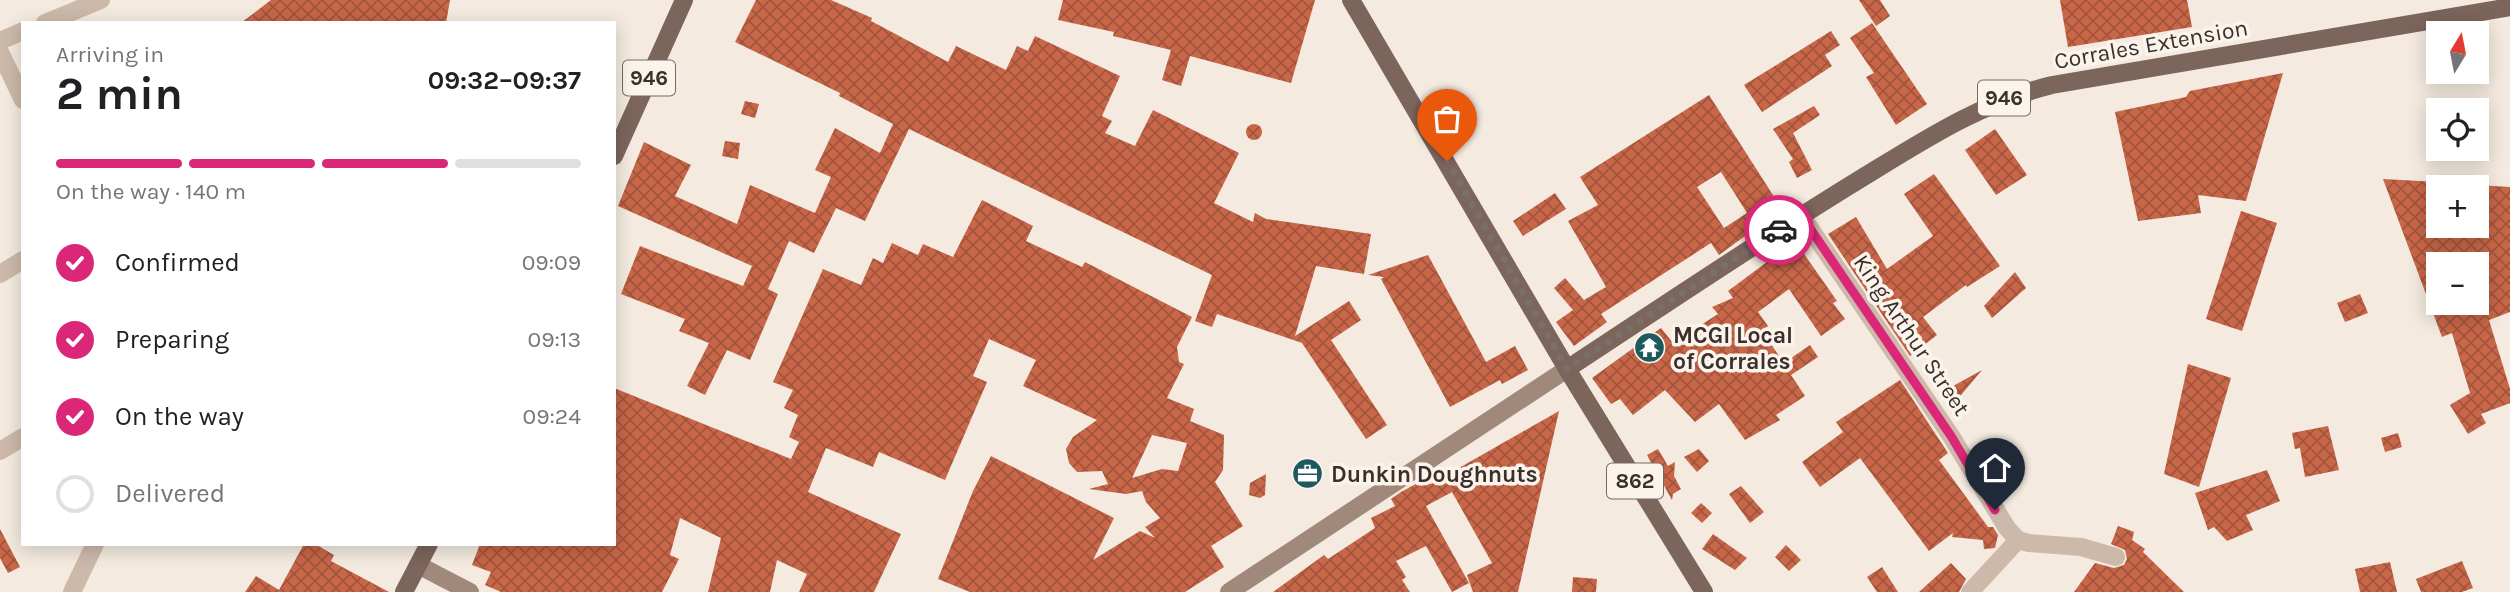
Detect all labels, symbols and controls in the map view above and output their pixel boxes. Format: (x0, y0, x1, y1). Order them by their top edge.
street label: Corrales Extension (2052, 14, 2250, 75)
north arrow (2426, 21, 2488, 84)
map controls (2426, 21, 2489, 315)
text: Arriving in (56, 41, 164, 68)
road number: 946 (623, 60, 675, 96)
text: 09:32–09:37 (428, 65, 581, 96)
text: 2 min (56, 67, 183, 121)
road number: 946 (1978, 80, 2030, 116)
pin (1417, 89, 1477, 161)
button: locate (2426, 98, 2489, 161)
icon: bag (1428, 100, 1466, 138)
button: + (2426, 175, 2489, 238)
text: On the way · 140 m (56, 178, 246, 205)
courier (1744, 195, 1814, 265)
icon: car (1760, 211, 1798, 249)
icon: check (56, 244, 94, 282)
text: Confirmed (115, 247, 240, 278)
text: 09:09 (522, 249, 581, 276)
street label: King Arthur Street (1848, 250, 1976, 421)
button: − (2426, 252, 2489, 315)
icon: check (56, 321, 94, 359)
place label: MCGI Local of Corrales (1673, 322, 1793, 375)
text: Preparing (115, 324, 229, 355)
text: 09:13 (528, 326, 581, 353)
temple icon: MCGI Local of Corrales (1633, 331, 1667, 365)
icon: check (56, 398, 94, 436)
text: On the way (115, 401, 244, 432)
text: 09:24 (523, 403, 581, 430)
pin (1965, 438, 2025, 510)
icon: home (1976, 449, 2014, 487)
office icon: Dunkin Doughnuts (1291, 457, 1325, 491)
place label: Dunkin Doughnuts (1331, 461, 1538, 488)
road number: 862 (1607, 463, 1663, 498)
text: Delivered (115, 478, 225, 509)

